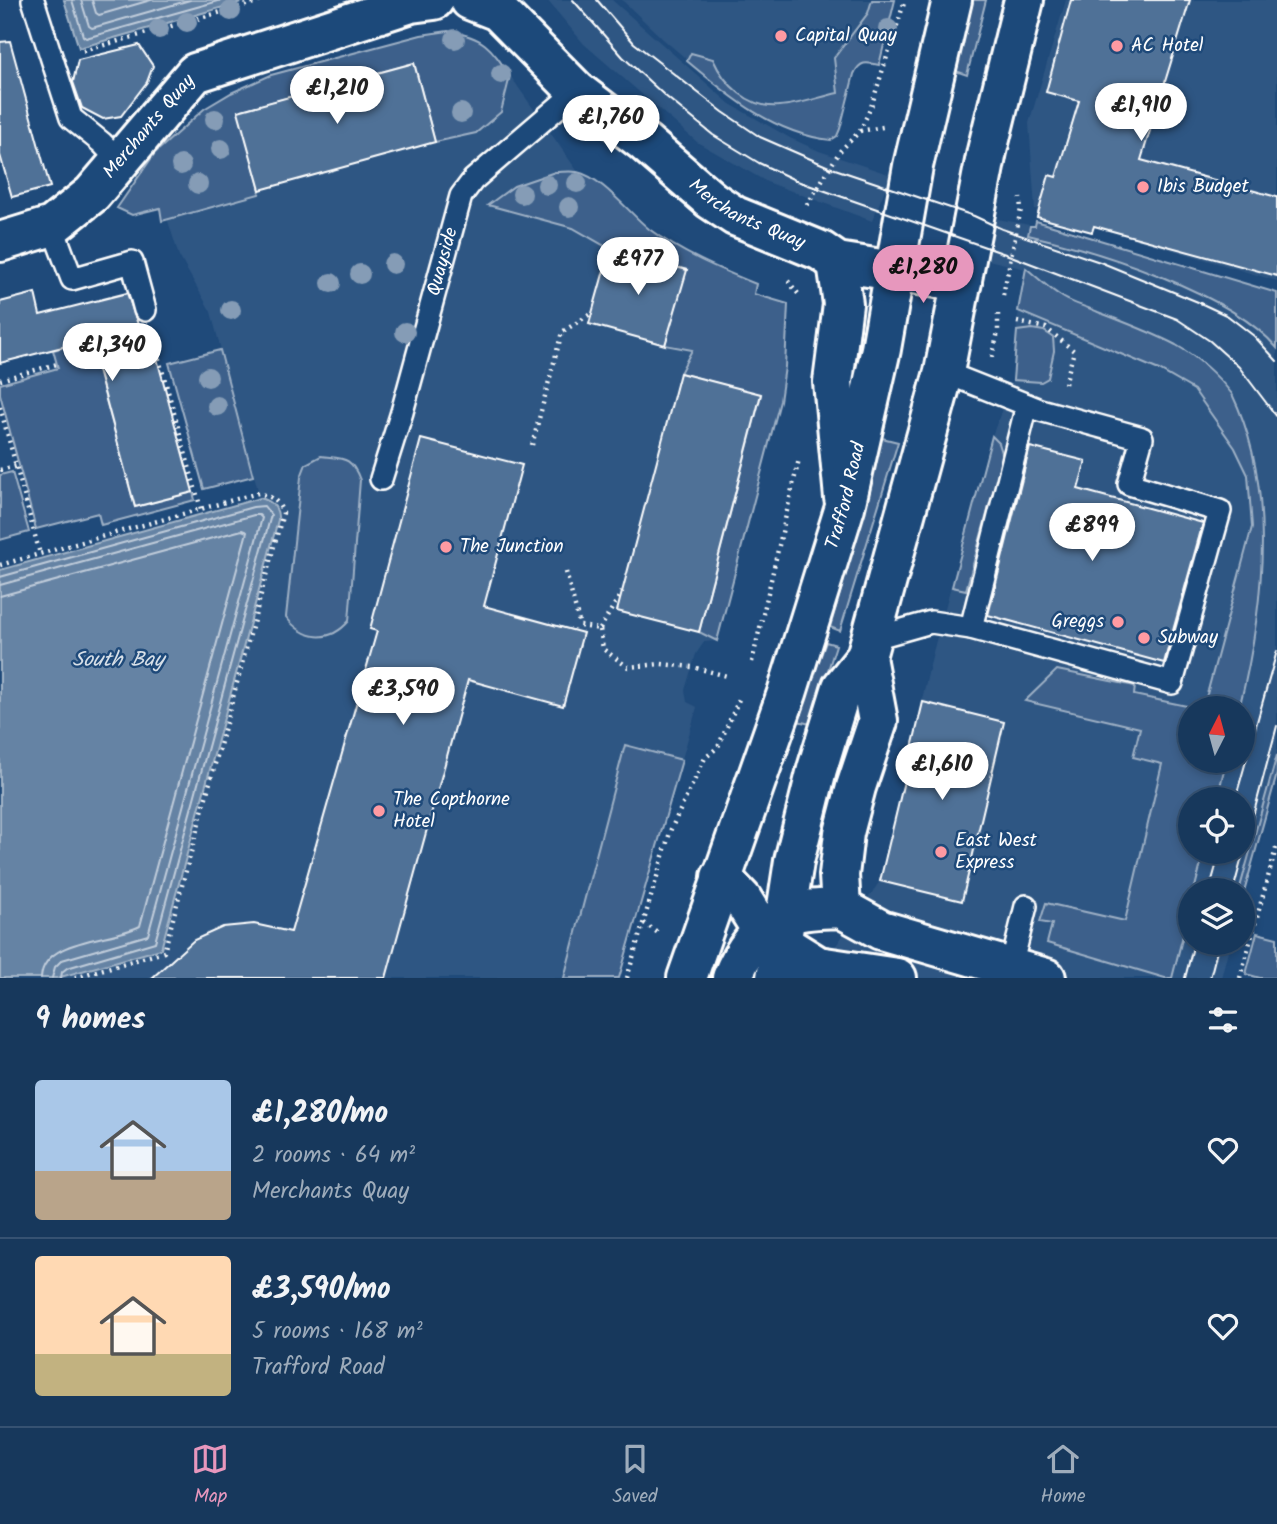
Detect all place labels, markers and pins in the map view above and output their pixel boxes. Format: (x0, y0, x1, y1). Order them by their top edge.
place label: Capital Quay (795, 21, 898, 51)
marker: Capital Quay (773, 28, 789, 44)
place label: AC Hotel (1131, 31, 1204, 61)
marker: AC Hotel (1109, 38, 1125, 54)
pin: £1,210 (280, 66, 394, 126)
pin: £1,910 (1084, 83, 1198, 143)
pin: £1,760 (554, 96, 668, 155)
place label: Ibis Budget (1157, 172, 1249, 202)
marker: Ibis Budget (1135, 179, 1151, 195)
pin: £977 (597, 238, 679, 297)
pin: £1,280 (866, 246, 980, 305)
pin: £1,340 (55, 324, 169, 383)
pin: £899 (1051, 504, 1133, 563)
place label: The Junction (460, 532, 564, 562)
marker: The Junction (438, 539, 454, 555)
place label: Greggs (1051, 607, 1104, 637)
marker: Greggs (1110, 614, 1126, 630)
place label: Subway (1158, 623, 1219, 653)
marker: Subway (1136, 630, 1152, 646)
pin: £3,590 (346, 668, 460, 727)
pin: £1,610 (885, 742, 999, 802)
place label: The Copthorne Hotel (393, 785, 510, 837)
marker: The Copthorne Hotel (371, 803, 387, 819)
place label: East West Express (955, 826, 1038, 878)
marker: East West Express (933, 844, 949, 860)

